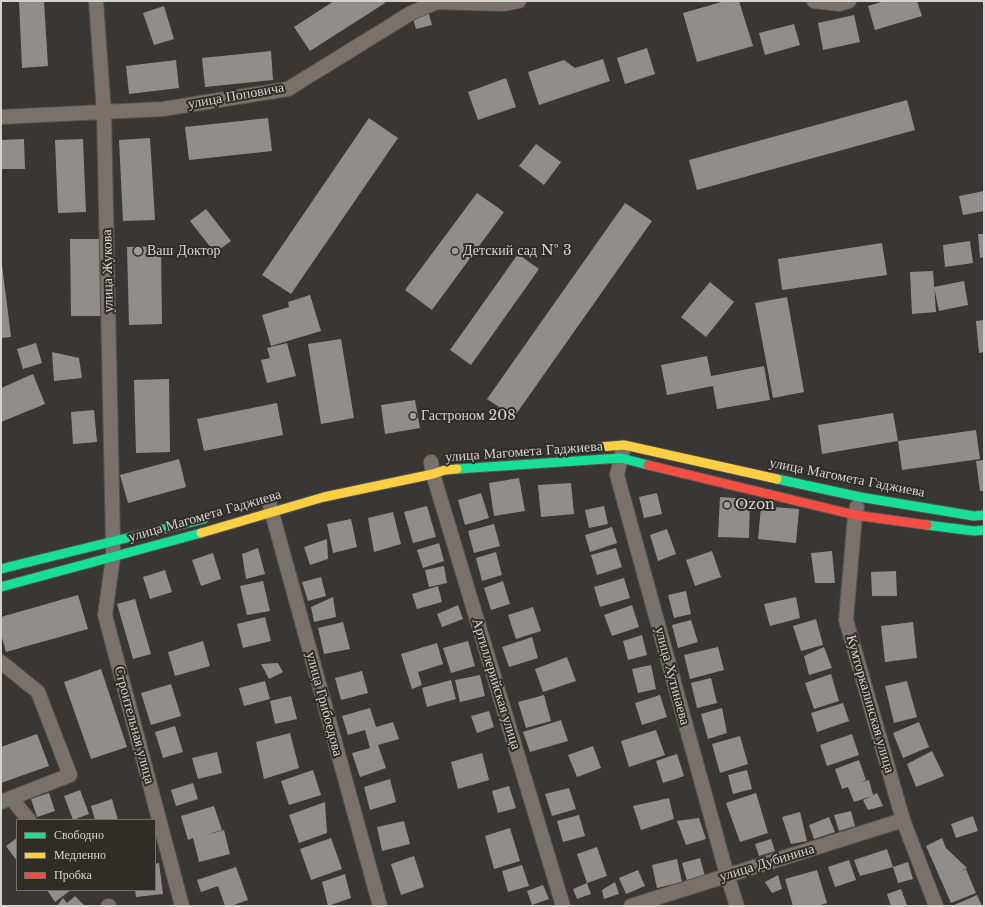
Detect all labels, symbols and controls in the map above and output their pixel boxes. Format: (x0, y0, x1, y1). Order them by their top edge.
street label: улица Поповича (187, 79, 285, 113)
street label: улица Жукова (99, 229, 117, 313)
place label: Ваш Доктор (147, 243, 220, 259)
place label: Детский сад № 3 (463, 243, 572, 259)
marker: Ваш Доктор (132, 245, 144, 257)
marker: Детский сад № 3 (450, 246, 460, 256)
place label: Гастроном 208 (421, 408, 516, 424)
marker: Гастроном 208 (408, 411, 418, 421)
street label: улица Магомета Гаджиева (445, 438, 603, 466)
street label: улица Магомета Гаджиева (768, 455, 926, 501)
street label: улица Магомета Гаджиева (127, 486, 283, 546)
place label: Ozon (735, 497, 775, 513)
marker: Ozon (722, 500, 732, 510)
street label: Артиллерийская улица (468, 616, 524, 752)
street label: улица Хутинаева (651, 625, 693, 727)
street label: Кумторкалинская улица (842, 633, 898, 775)
street label: улица Грибоедова (302, 650, 346, 758)
street label: Строительная улица (110, 664, 158, 786)
legend (16, 819, 156, 891)
text: Свободно (54, 827, 104, 842)
street label: улица Дубинина (718, 841, 816, 885)
text: Медленно (54, 847, 106, 862)
text: Пробка (54, 867, 92, 882)

